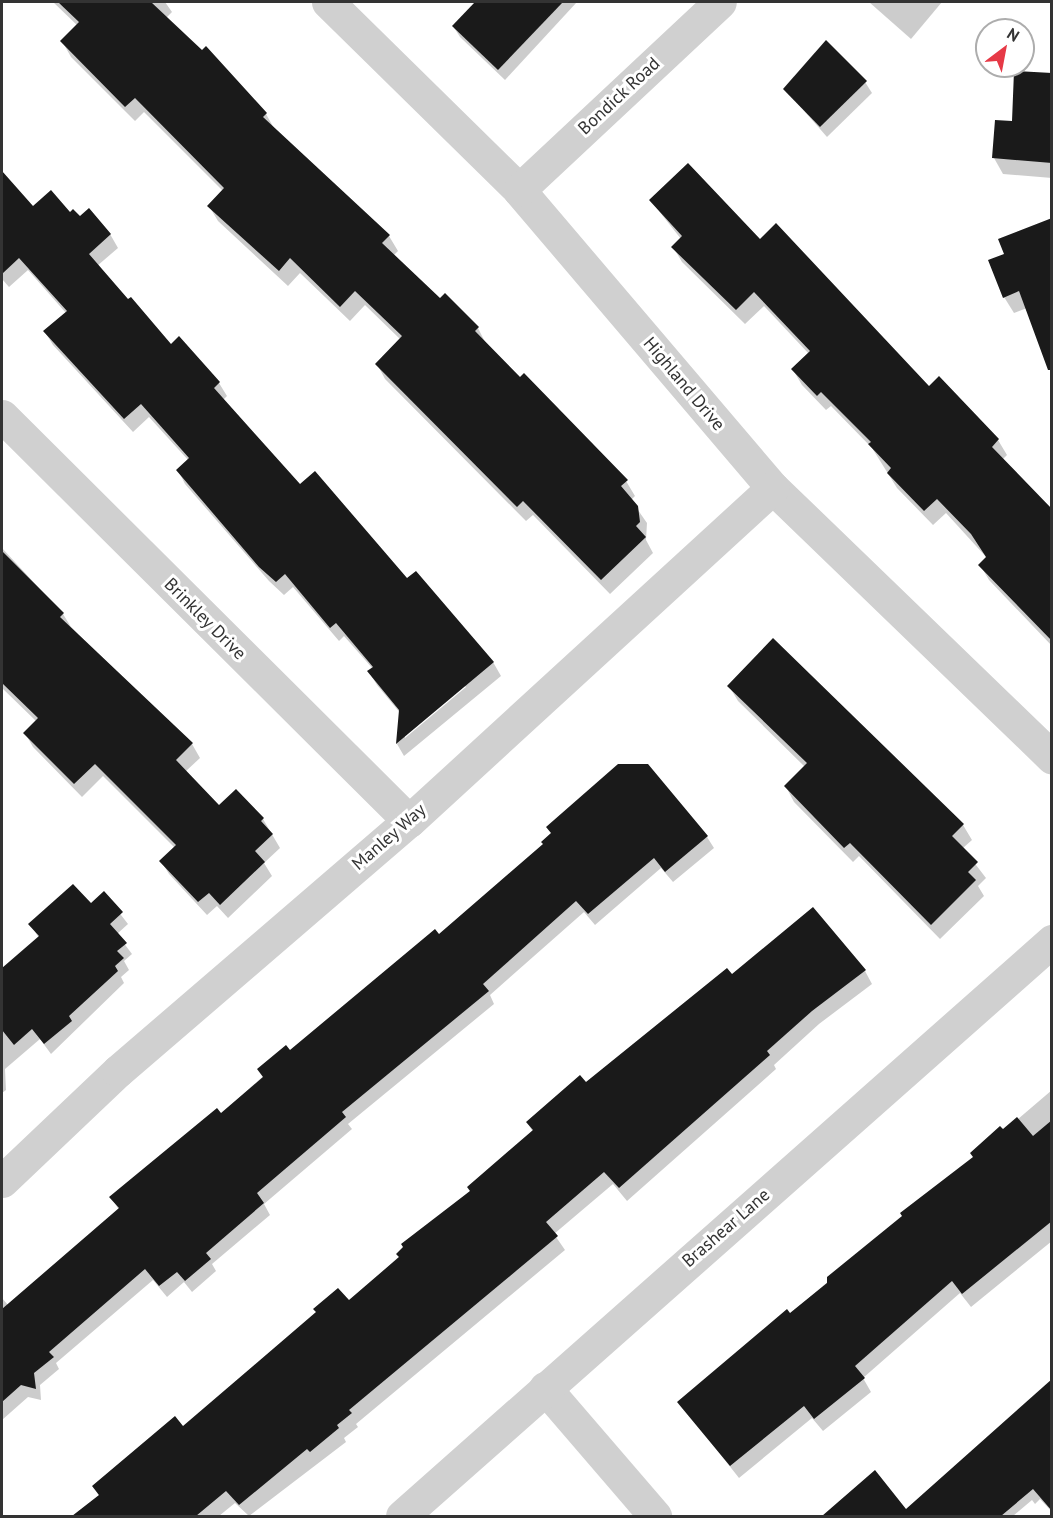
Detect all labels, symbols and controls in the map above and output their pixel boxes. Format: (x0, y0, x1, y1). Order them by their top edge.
north arrow (975, 18, 1035, 78)
text: N (1004, 23, 1023, 46)
street label: Bondick Road (574, 53, 664, 139)
street label: Highland Drive (639, 333, 729, 435)
street label: Brinkley Drive (159, 573, 251, 665)
street label: Manley Way (347, 799, 431, 875)
street label: Brashear Lane (678, 1184, 774, 1272)

